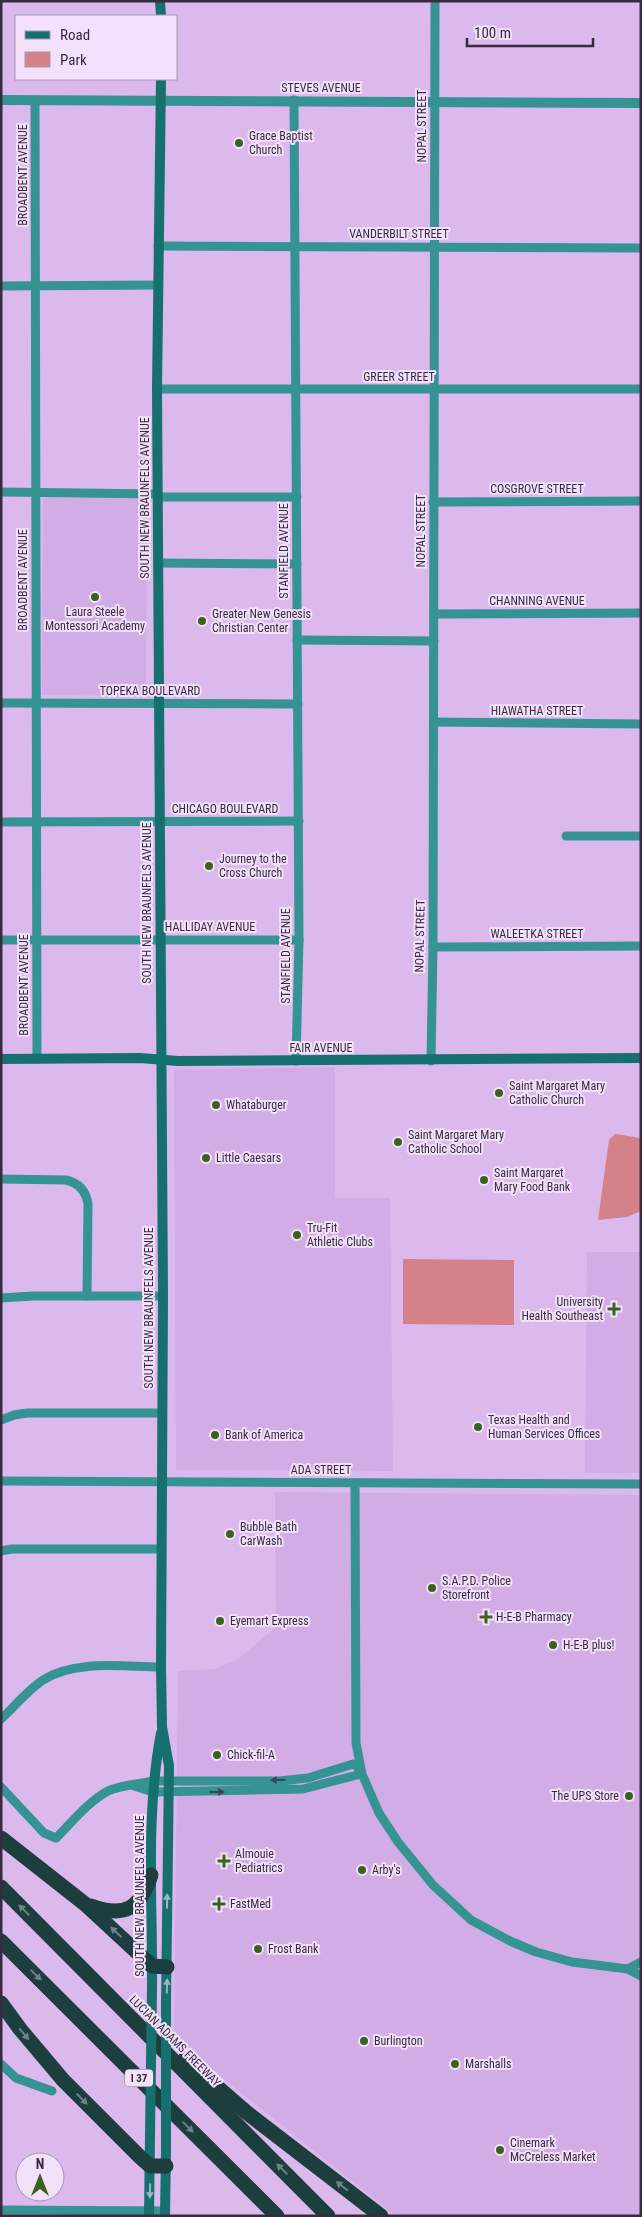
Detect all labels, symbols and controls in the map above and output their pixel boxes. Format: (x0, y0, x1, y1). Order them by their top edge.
legend (15, 15, 178, 80)
scale bar (467, 15, 593, 47)
text: 100 m (474, 24, 511, 42)
text: Road (60, 26, 90, 44)
text: Park (60, 51, 87, 69)
street label: STEVES AVENUE (281, 81, 361, 95)
street label: NOPAL STREET (415, 89, 429, 163)
street label: BROADBENT AVENUE (16, 124, 30, 226)
place label: Grace Baptist Church (249, 129, 313, 157)
marker: Grace Baptist Church (233, 137, 245, 149)
street label: VANDERBILT STREET (349, 227, 449, 241)
street label: GREER STREET (363, 370, 435, 384)
street label: SOUTH NEW BRAUNFELS AVENUE (138, 417, 152, 579)
street label: COSGROVE STREET (490, 482, 584, 496)
street label: NOPAL STREET (414, 494, 428, 568)
street label: STANFIELD AVENUE (277, 503, 291, 599)
street label: BROADBENT AVENUE (16, 529, 30, 631)
marker: Laura Steele Montessori Academy (89, 591, 101, 603)
street label: CHANNING AVENUE (489, 594, 585, 608)
place label: Laura Steele Montessori Academy (45, 605, 145, 633)
place label: Greater New Genesis Christian Center (212, 607, 311, 635)
marker: Greater New Genesis Christian Center (196, 615, 208, 627)
street label: TOPEKA BOULEVARD (100, 684, 201, 698)
street label: HIAWATHA STREET (491, 704, 583, 718)
street label: CHICAGO BOULEVARD (172, 802, 278, 816)
street label: SOUTH NEW BRAUNFELS AVENUE (140, 822, 154, 984)
place label: Journey to the Cross Church (219, 852, 287, 880)
marker: Journey to the Cross Church (203, 860, 215, 872)
street label: NOPAL STREET (412, 899, 428, 973)
street label: STANFIELD AVENUE (279, 908, 293, 1004)
street label: HALLIDAY AVENUE (165, 920, 255, 934)
street label: WALEETKA STREET (490, 927, 584, 941)
street label: BROADBENT AVENUE (17, 934, 31, 1036)
street label: FAIR AVENUE (289, 1041, 353, 1055)
place label: Saint Margaret Mary Catholic Church (509, 1079, 605, 1107)
marker: Saint Margaret Mary Catholic Church (493, 1087, 505, 1099)
place label: Whataburger (226, 1098, 287, 1112)
marker: Whataburger (210, 1099, 222, 1111)
place label: Saint Margaret Mary Catholic School (408, 1128, 504, 1156)
marker: Saint Margaret Mary Catholic School (392, 1136, 404, 1148)
place label: Little Caesars (216, 1151, 281, 1165)
marker: Little Caesars (200, 1152, 212, 1164)
place label: Saint Margaret Mary Food Bank (494, 1166, 571, 1194)
marker: Saint Margaret Mary Food Bank (478, 1174, 490, 1186)
place label: Tru-Fit Athletic Clubs (307, 1221, 373, 1249)
street label: SOUTH NEW BRAUNFELS AVENUE (142, 1227, 156, 1389)
marker: Tru-Fit Athletic Clubs (291, 1229, 303, 1241)
place label: University Health Southeast (522, 1295, 603, 1323)
marker: University Health Southeast (607, 1302, 621, 1316)
place label: Texas Health and Human Services Offices (488, 1413, 600, 1441)
marker: Texas Health and Human Services Offices (472, 1421, 484, 1433)
place label: Bank of America (225, 1428, 303, 1442)
marker: Bank of America (209, 1429, 221, 1441)
street label: ADA STREET (291, 1463, 351, 1477)
place label: Bubble Bath CarWash (240, 1520, 297, 1548)
marker: Bubble Bath CarWash (224, 1528, 236, 1540)
place label: S.A.P.D. Police Storefront (442, 1574, 511, 1602)
marker: S.A.P.D. Police Storefront (426, 1582, 438, 1594)
place label: H-E-B Pharmacy (496, 1610, 572, 1624)
marker: H-E-B Pharmacy (480, 1611, 492, 1623)
place label: Eyemart Express (230, 1614, 309, 1628)
marker: Eyemart Express (214, 1615, 226, 1627)
place label: H-E-B plus! (563, 1638, 615, 1652)
marker: H-E-B plus! (547, 1639, 559, 1651)
place label: Chick-fil-A (227, 1748, 275, 1762)
marker: Chick-fil-A (211, 1749, 223, 1761)
one-way arrow (269, 1777, 285, 1785)
one-way arrow (209, 1788, 225, 1796)
place label: The UPS Store (551, 1789, 619, 1803)
marker: The UPS Store (623, 1790, 635, 1802)
street label: SOUTH NEW BRAUNFELS AVENUE (133, 1815, 147, 1977)
place label: Almouie Pediatrics (235, 1847, 283, 1875)
marker: Almouie Pediatrics (217, 1854, 231, 1868)
place label: Arby's (372, 1863, 401, 1877)
marker: Arby's (356, 1864, 368, 1876)
one-way arrow (163, 1893, 171, 1909)
marker: FastMed (212, 1897, 226, 1911)
place label: FastMed (230, 1897, 271, 1911)
one-way arrow (18, 1904, 30, 1916)
one-way arrow (110, 1927, 123, 1938)
place label: Frost Bank (268, 1942, 319, 1956)
marker: Frost Bank (252, 1943, 264, 1955)
one-way arrow (30, 1969, 42, 1981)
one-way arrow (163, 1977, 171, 1993)
street label: LUCIAN ADAMS FREEWAY (126, 1992, 224, 2090)
one-way arrow (18, 2027, 30, 2039)
place label: Burlington (374, 2034, 423, 2048)
marker: Burlington (358, 2035, 370, 2047)
place label: Marshalls (465, 2057, 511, 2071)
marker: Marshalls (449, 2058, 461, 2070)
road number: I 37 (125, 2070, 153, 2086)
one-way arrow (76, 2093, 88, 2105)
one-way arrow (182, 2121, 194, 2133)
place label: Cinemark McCreless Market (510, 2136, 596, 2164)
marker: Cinemark McCreless Market (494, 2144, 506, 2156)
north arrow (15, 2152, 65, 2202)
text: N (36, 2156, 44, 2172)
one-way arrow (276, 2163, 288, 2175)
one-way arrow (335, 2181, 349, 2191)
one-way arrow (146, 2183, 154, 2199)

